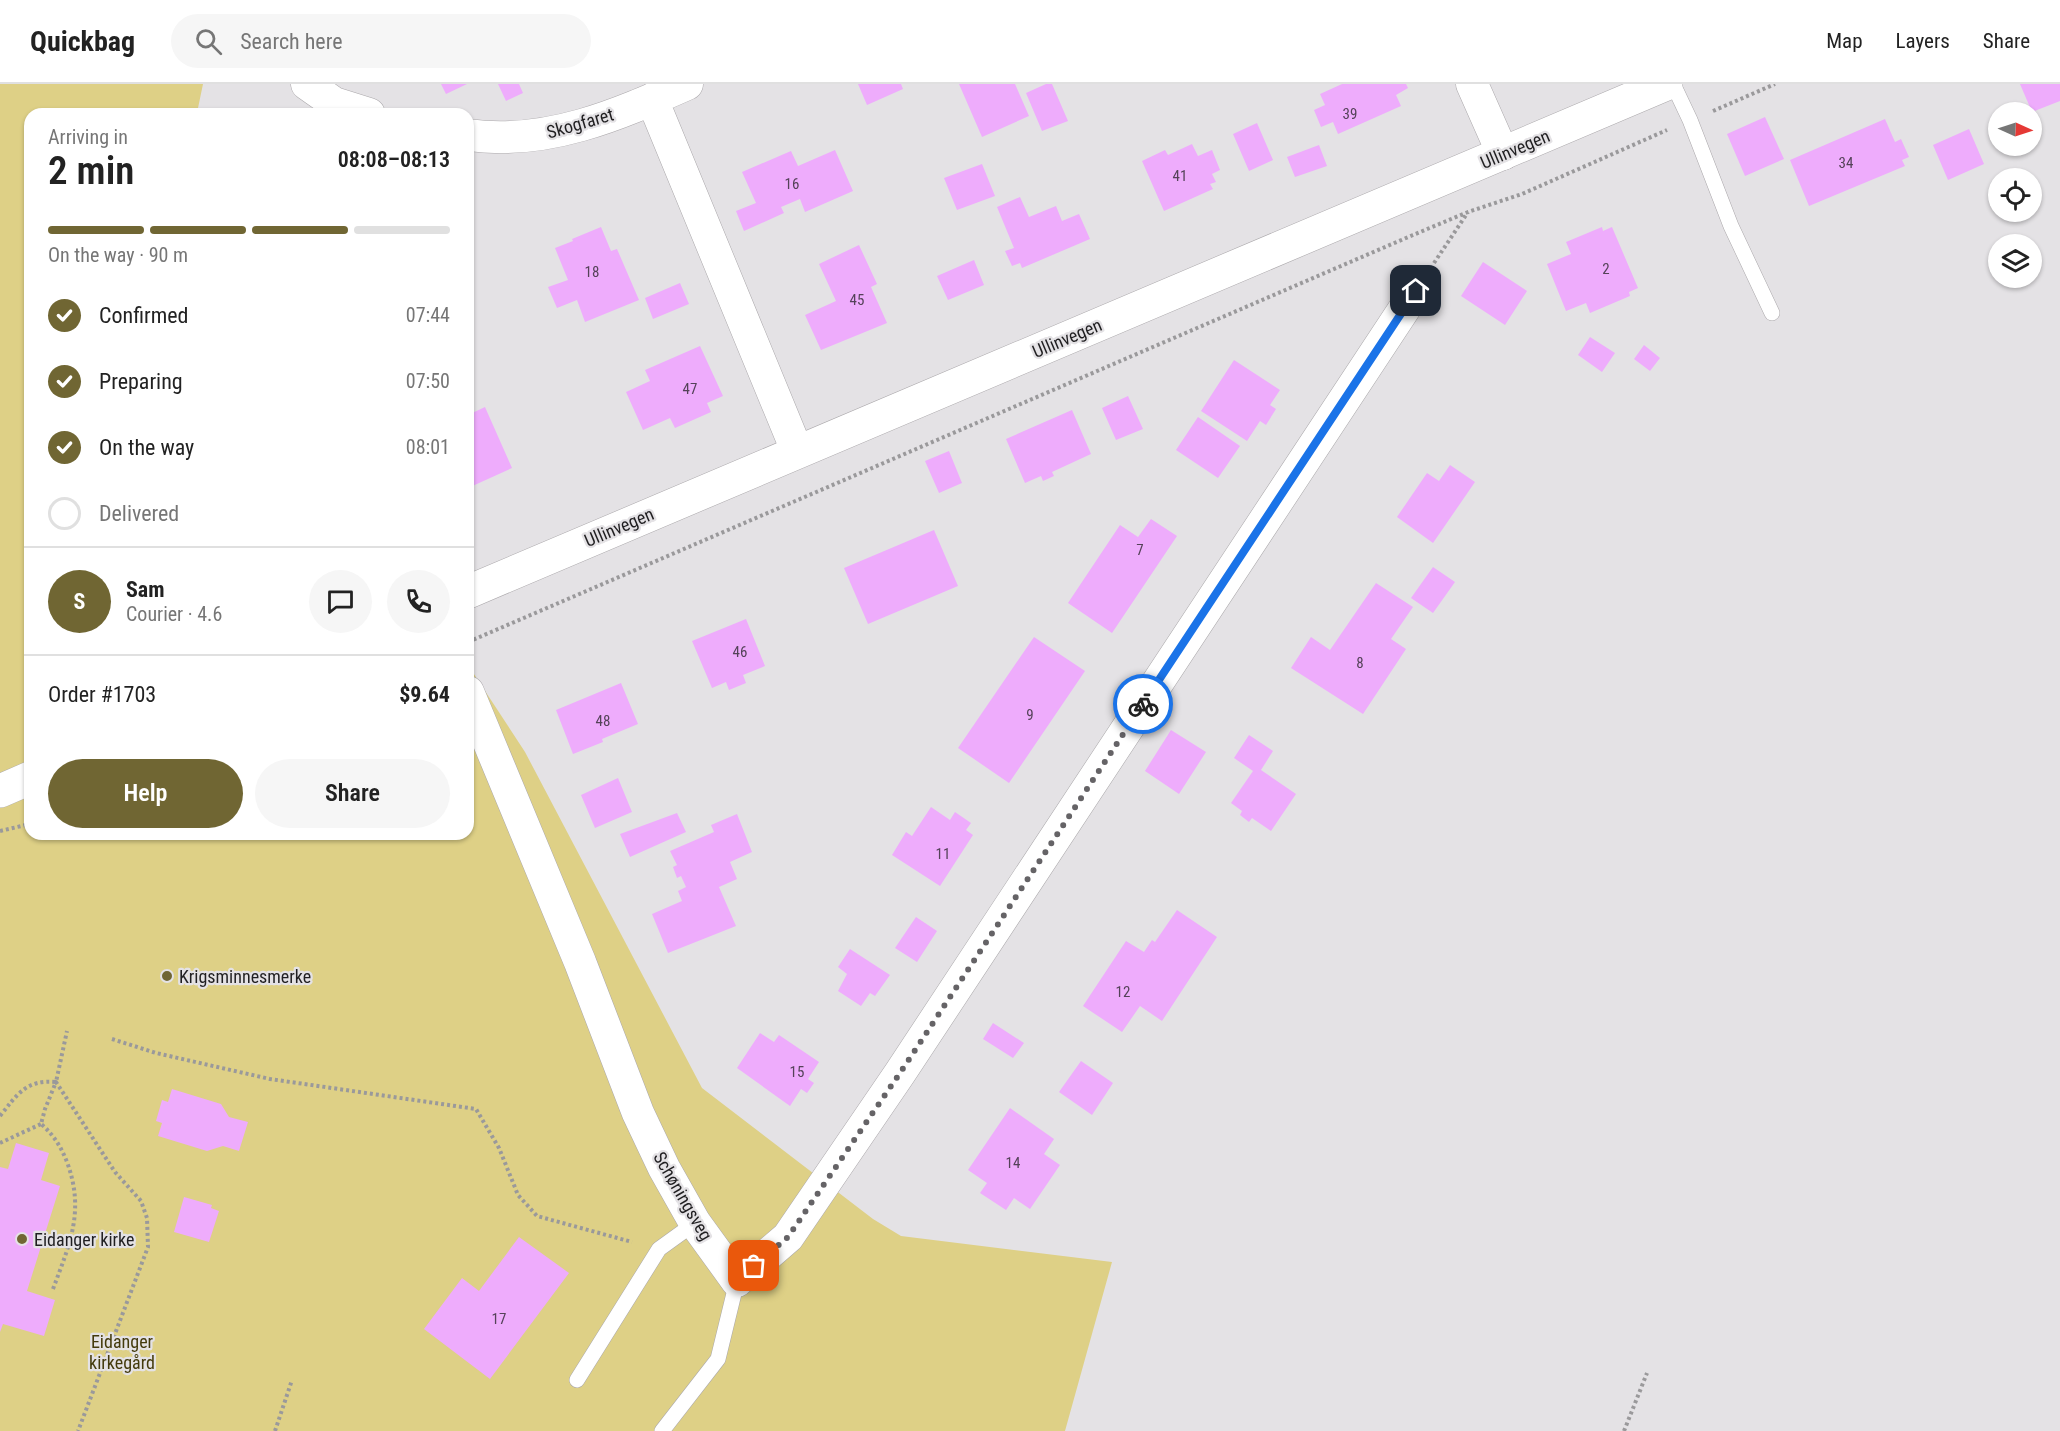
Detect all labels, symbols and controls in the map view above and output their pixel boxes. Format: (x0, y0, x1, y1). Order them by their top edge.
search box (171, 14, 591, 68)
text: Quickbag (30, 25, 135, 58)
icon: search (192, 25, 225, 58)
text: Search here (240, 29, 342, 54)
text: Map (1826, 29, 1863, 53)
text: Layers (1896, 29, 1950, 53)
text: Share (1983, 29, 2030, 53)
north arrow (1988, 102, 2042, 156)
map controls (1988, 102, 2042, 288)
street label: Skogfaret (544, 103, 616, 143)
house number: 39 (1343, 105, 1357, 123)
text: Arriving in (48, 125, 128, 149)
street label: Ullinvegen (1477, 125, 1553, 173)
text: 08:08–08:13 (338, 147, 450, 172)
text: 2 min (48, 148, 134, 194)
house number: 34 (1839, 154, 1853, 172)
house number: 41 (1173, 167, 1187, 185)
button: locate (1988, 168, 2042, 222)
house number: 16 (785, 175, 799, 193)
button: layers (1988, 234, 2042, 288)
text: On the way · 90 m (48, 243, 188, 267)
house number: 2 (1602, 260, 1610, 278)
house number: 18 (585, 263, 599, 281)
pin (1390, 265, 1441, 316)
icon: home (1399, 274, 1432, 307)
house number: 45 (850, 291, 864, 309)
icon: check (48, 299, 81, 332)
text: Confirmed (99, 303, 188, 328)
text: 07:44 (406, 303, 450, 327)
street label: Ullinvegen (1029, 314, 1105, 362)
icon: check (48, 365, 81, 398)
text: Preparing (99, 369, 183, 394)
text: 07:50 (406, 369, 450, 393)
house number: 47 (683, 380, 697, 398)
icon: check (48, 431, 81, 464)
text: On the way (99, 435, 194, 460)
text: 08:01 (406, 435, 450, 459)
text: Delivered (99, 501, 179, 526)
street label: Ullinvegen (581, 503, 657, 551)
house number: 7 (1136, 541, 1144, 559)
button: chat (309, 570, 372, 633)
button: phone (387, 570, 450, 633)
text: Sam (126, 577, 165, 602)
text: S (74, 589, 85, 614)
text: Courier · 4.6 (126, 602, 222, 626)
house number: 46 (733, 643, 747, 661)
house number: 8 (1356, 654, 1364, 672)
courier (1113, 674, 1173, 734)
text: Order #1703 (48, 682, 156, 707)
text: $9.64 (399, 682, 450, 707)
icon: bike (1127, 688, 1160, 721)
house number: 9 (1026, 706, 1034, 724)
house number: 48 (596, 712, 610, 730)
button: Help (48, 759, 243, 828)
button: Share (255, 759, 450, 828)
house number: 11 (936, 845, 950, 863)
place label: Krigsminnesmerke (179, 966, 311, 987)
marker: Krigsminnesmerke (160, 969, 174, 983)
house number: 12 (1116, 983, 1130, 1001)
house number: 15 (790, 1063, 804, 1081)
street label: Schøningsveg (649, 1148, 717, 1244)
house number: 14 (1006, 1154, 1020, 1172)
place label: Eidanger kirke (34, 1229, 134, 1250)
marker: Eidanger kirke (15, 1232, 29, 1246)
pin (728, 1240, 779, 1291)
icon: bag (737, 1249, 770, 1282)
house number: 17 (492, 1310, 506, 1328)
park label: Eidanger kirkegård (89, 1331, 155, 1373)

